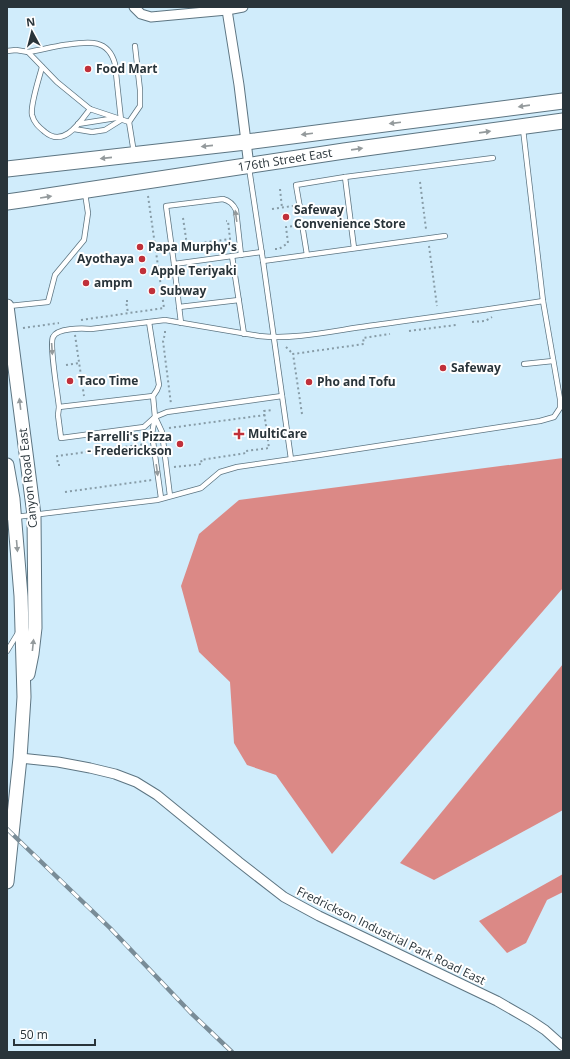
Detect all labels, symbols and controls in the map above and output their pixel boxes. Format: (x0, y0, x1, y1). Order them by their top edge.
north arrow (12, 12, 52, 52)
text: N (25, 14, 36, 30)
place label: Food Mart (96, 60, 157, 77)
marker: Food Mart (83, 64, 93, 74)
one-way arrow (518, 103, 530, 110)
one-way arrow (389, 120, 402, 126)
one-way arrow (479, 129, 492, 135)
one-way arrow (300, 131, 313, 137)
one-way arrow (201, 143, 213, 150)
street label: 176th Street East (237, 144, 333, 175)
one-way arrow (351, 146, 363, 152)
one-way arrow (100, 154, 112, 161)
one-way arrow (40, 193, 52, 199)
place label: Safeway Convenience Store (294, 201, 406, 232)
one-way arrow (233, 210, 239, 222)
marker: Safeway Convenience Store (281, 212, 291, 222)
place label: Papa Murphy's (148, 238, 237, 255)
marker: Papa Murphy's (135, 242, 145, 252)
place label: Ayothaya (77, 250, 134, 267)
marker: Ayothaya (137, 254, 147, 264)
place label: Apple Teriyaki (151, 262, 237, 279)
marker: Apple Teriyaki (138, 266, 148, 276)
place label: ampm (94, 274, 132, 291)
marker: ampm (81, 278, 91, 288)
place label: Subway (160, 282, 207, 299)
marker: Subway (147, 286, 157, 296)
one-way arrow (48, 343, 55, 355)
place label: Safeway (451, 359, 501, 376)
marker: Safeway (438, 363, 448, 373)
place label: Taco Time (78, 372, 138, 389)
place label: Pho and Tofu (317, 373, 396, 390)
marker: Taco Time (65, 376, 75, 386)
marker: Pho and Tofu (304, 377, 314, 387)
one-way arrow (17, 398, 23, 410)
place label: MultiCare (248, 425, 307, 442)
street label: Canyon Road East (14, 427, 41, 529)
place label: Farrelli's Pizza - Frederickson (87, 428, 172, 459)
marker: MultiCare (233, 428, 245, 440)
marker: Farrelli's Pizza - Frederickson (175, 439, 185, 449)
one-way arrow (154, 464, 160, 476)
one-way arrow (13, 540, 20, 552)
one-way arrow (30, 639, 37, 651)
street label: Fredrickson Industrial Park Road East (294, 882, 488, 989)
scale bar (14, 1021, 95, 1047)
text: 50 m (20, 1026, 48, 1043)

